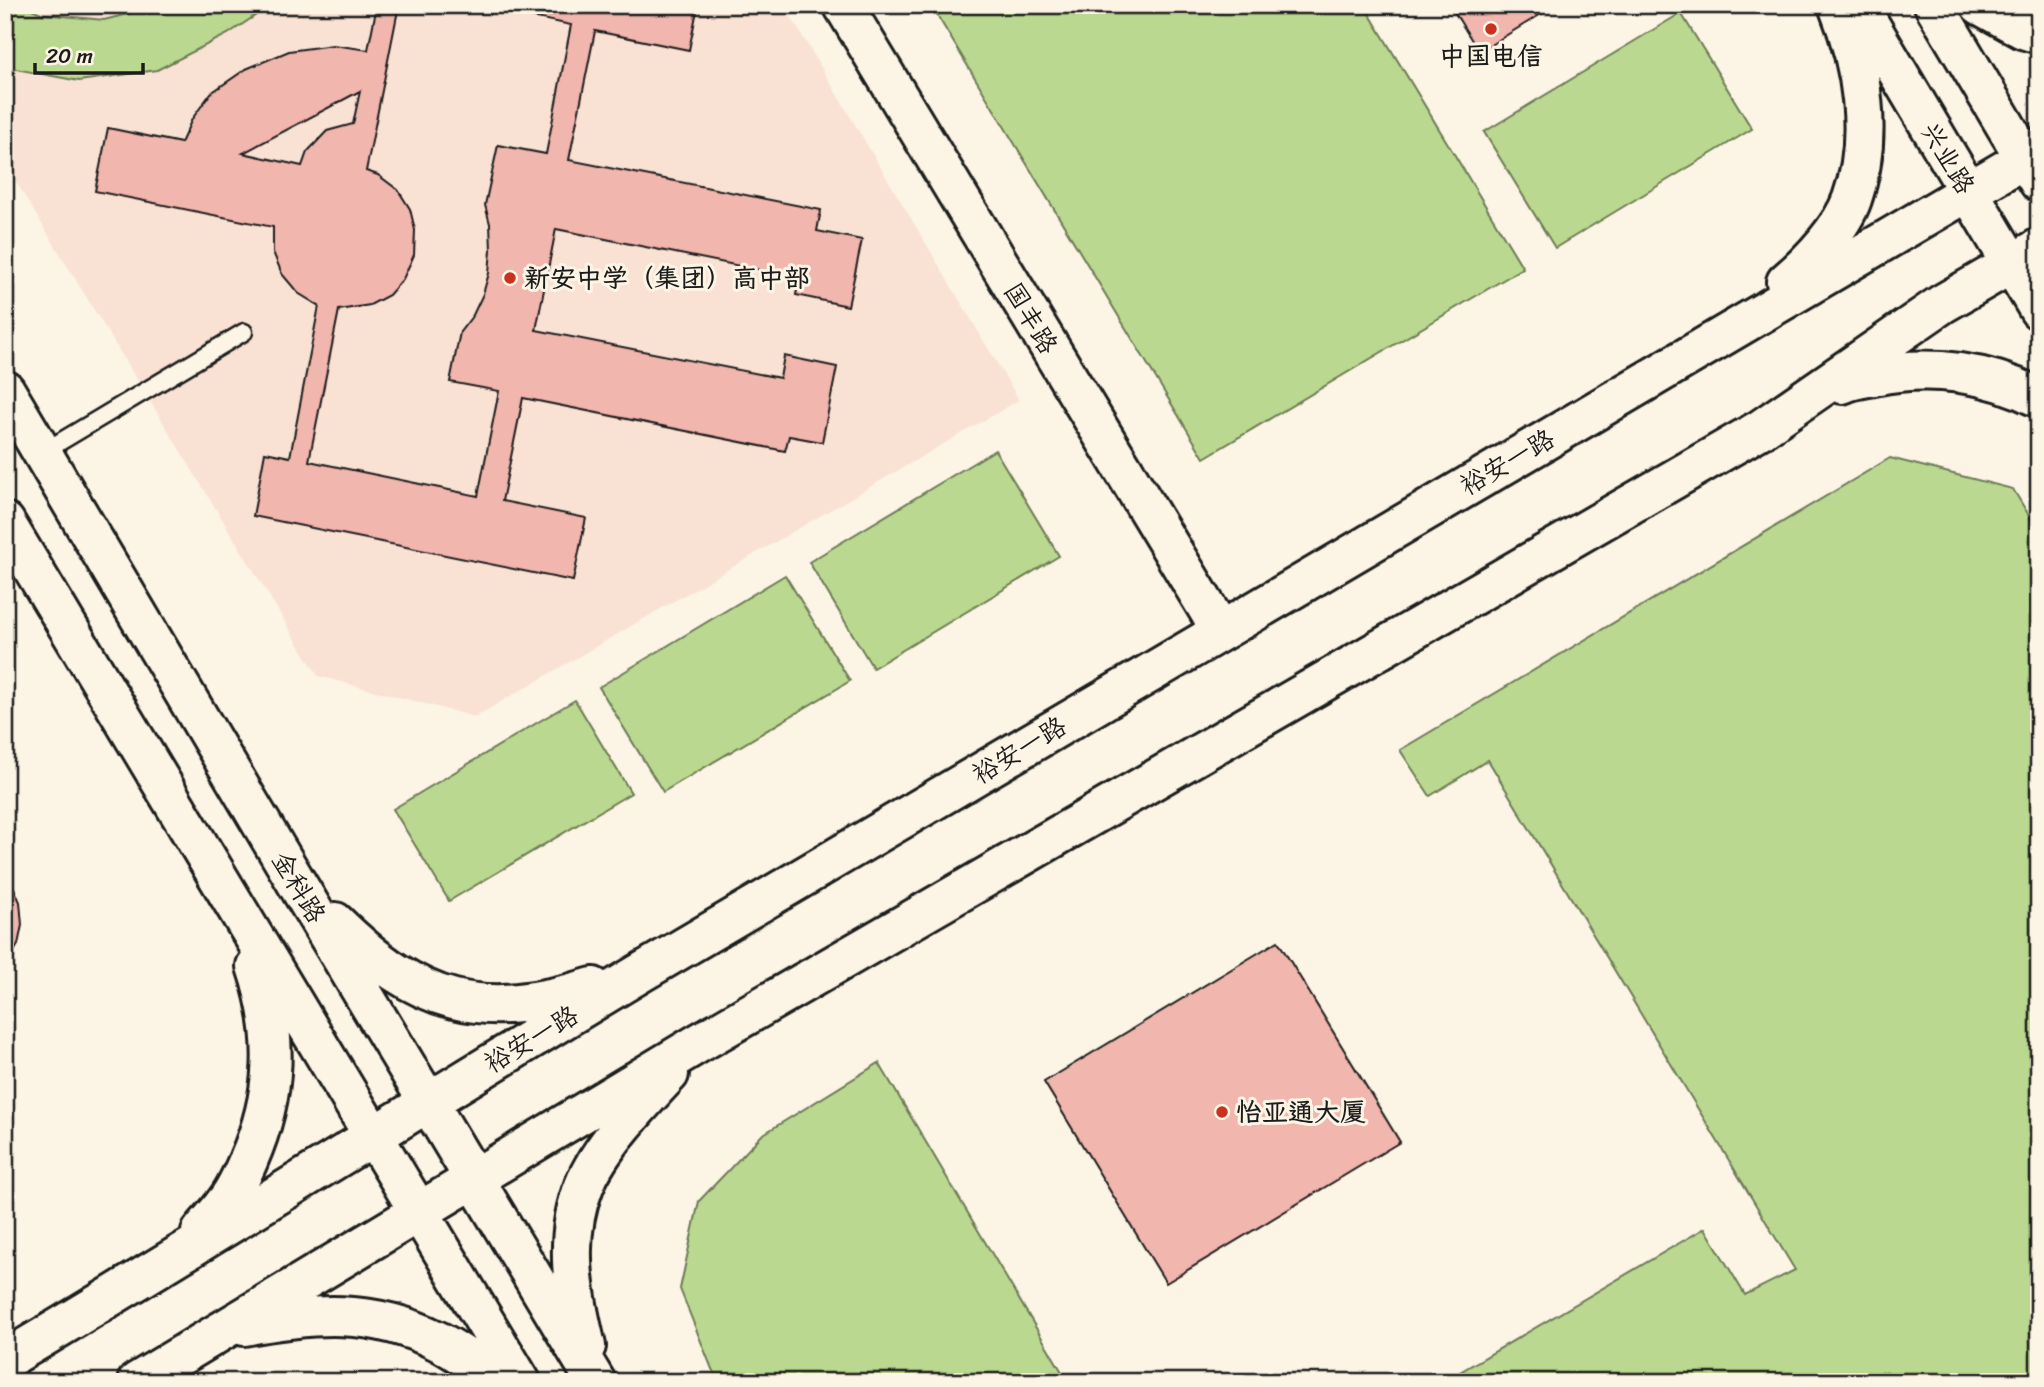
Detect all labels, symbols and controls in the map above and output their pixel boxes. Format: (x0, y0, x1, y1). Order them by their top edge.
marker: 中国电信 (1483, 21, 1499, 37)
scale bar (35, 32, 144, 76)
place label: 中国电信 (1439, 33, 1543, 79)
text: 20 m (46, 37, 93, 75)
street label: 兴业路 (1908, 113, 1988, 203)
place label: 新安中学（集团）高中部 (524, 255, 810, 301)
marker: 新安中学（集团）高中部 (502, 270, 518, 286)
street label: 国丰路 (991, 273, 1071, 363)
street label: 裕安一路 (1450, 416, 1564, 508)
street label: 裕安一路 (963, 703, 1075, 797)
street label: 金科路 (259, 842, 339, 932)
street label: 裕安一路 (475, 992, 587, 1086)
place label: 怡亚通大厦 (1236, 1089, 1366, 1135)
marker: 怡亚通大厦 (1214, 1104, 1230, 1120)

